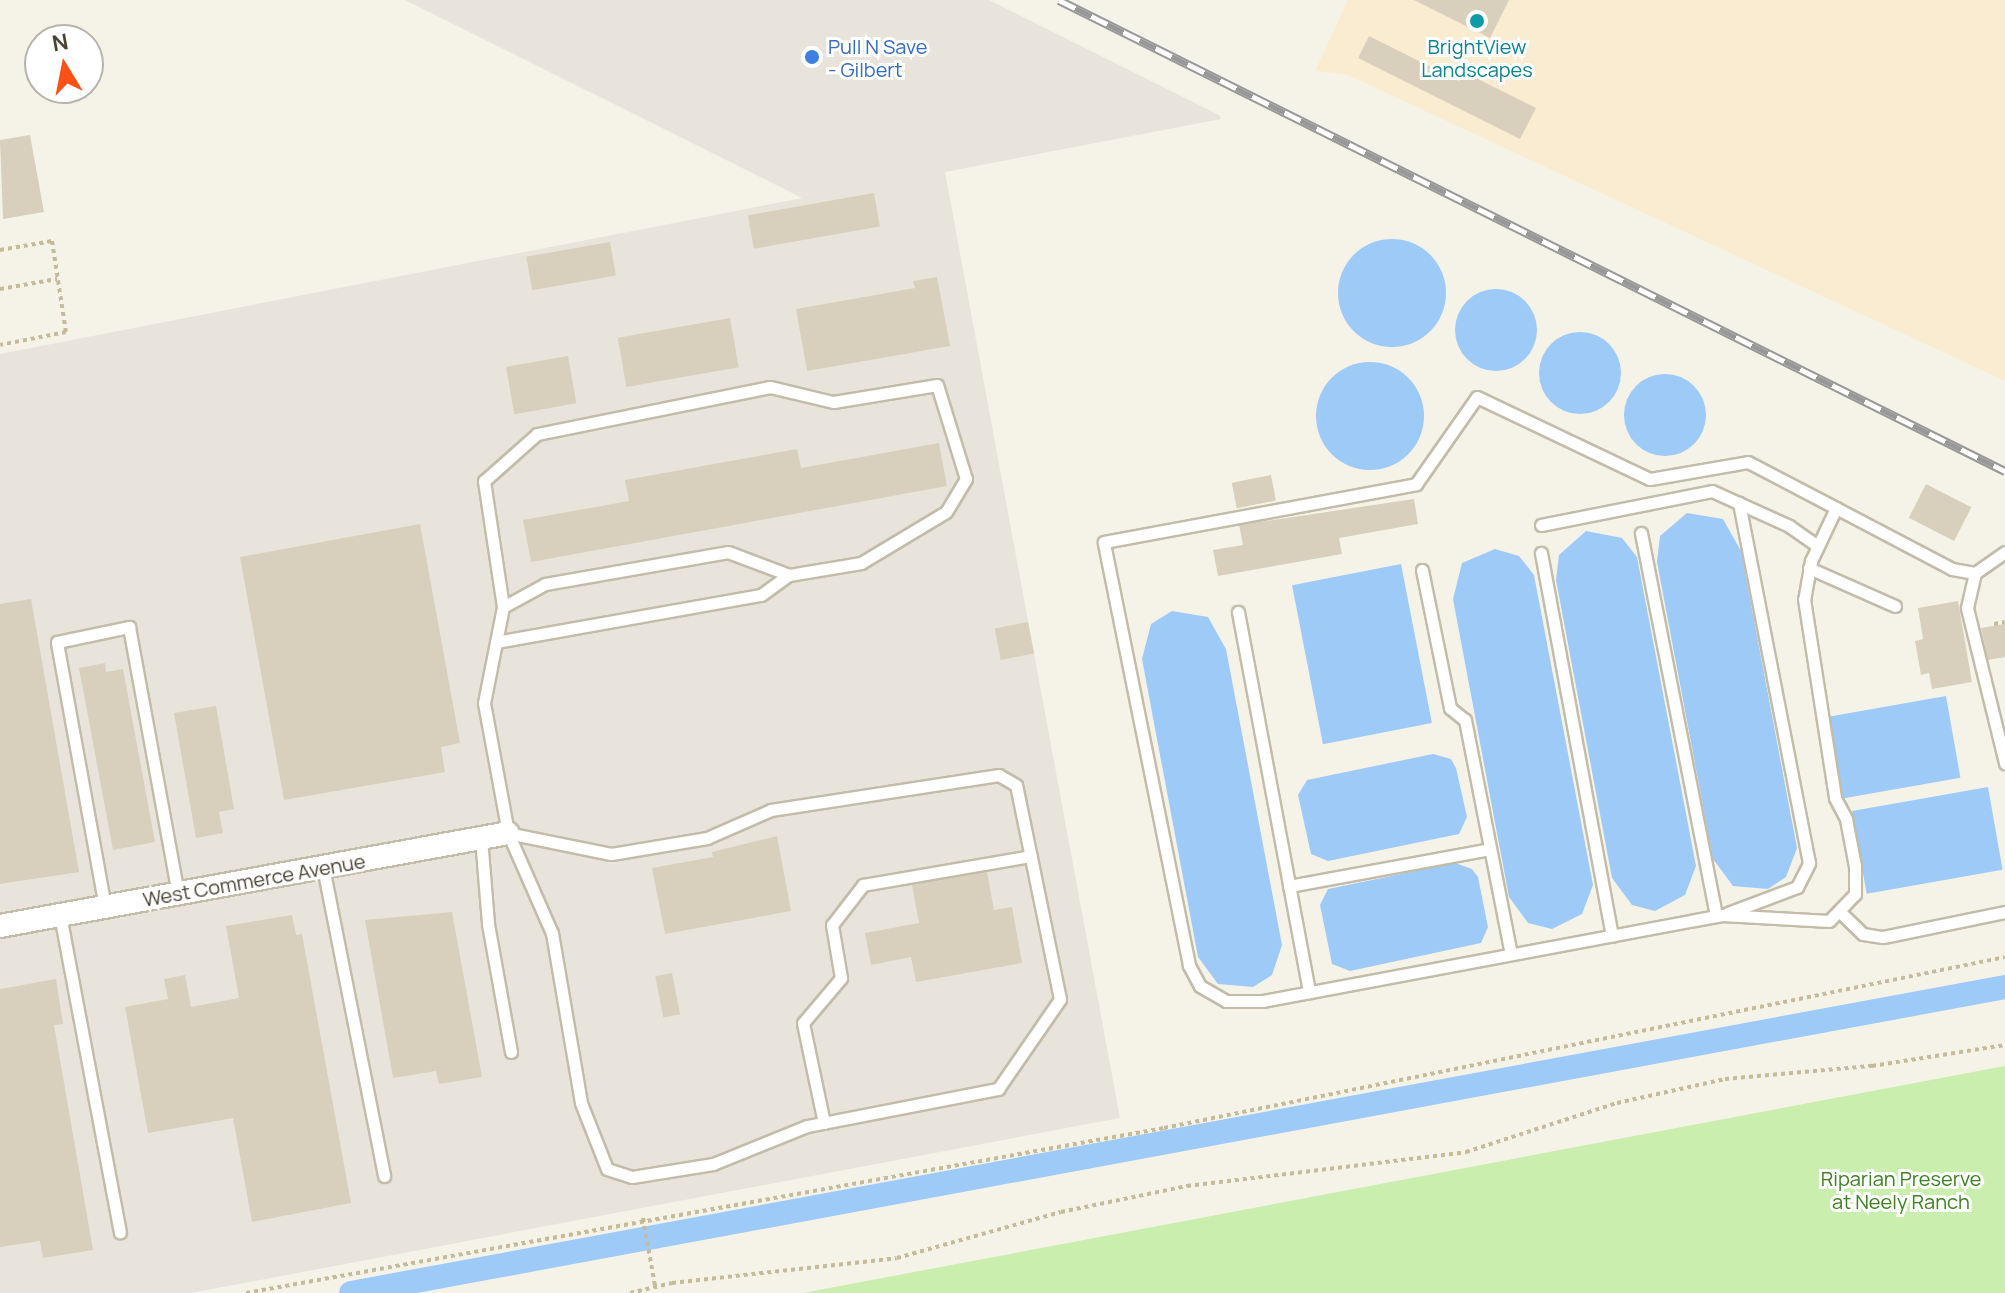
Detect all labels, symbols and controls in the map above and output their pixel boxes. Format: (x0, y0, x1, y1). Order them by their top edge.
marker: BrightView Landscapes (1468, 12, 1486, 30)
north arrow (24, 24, 104, 104)
text: N (50, 26, 71, 58)
place label: Pull N Save - Gilbert (828, 34, 927, 81)
place label: BrightView Landscapes (1421, 34, 1533, 81)
marker: Pull N Save - Gilbert (803, 48, 821, 66)
street label: West Commerce Avenue (141, 849, 367, 911)
park label: Riparian Preserve at Neely Ranch (1821, 1167, 1981, 1214)

